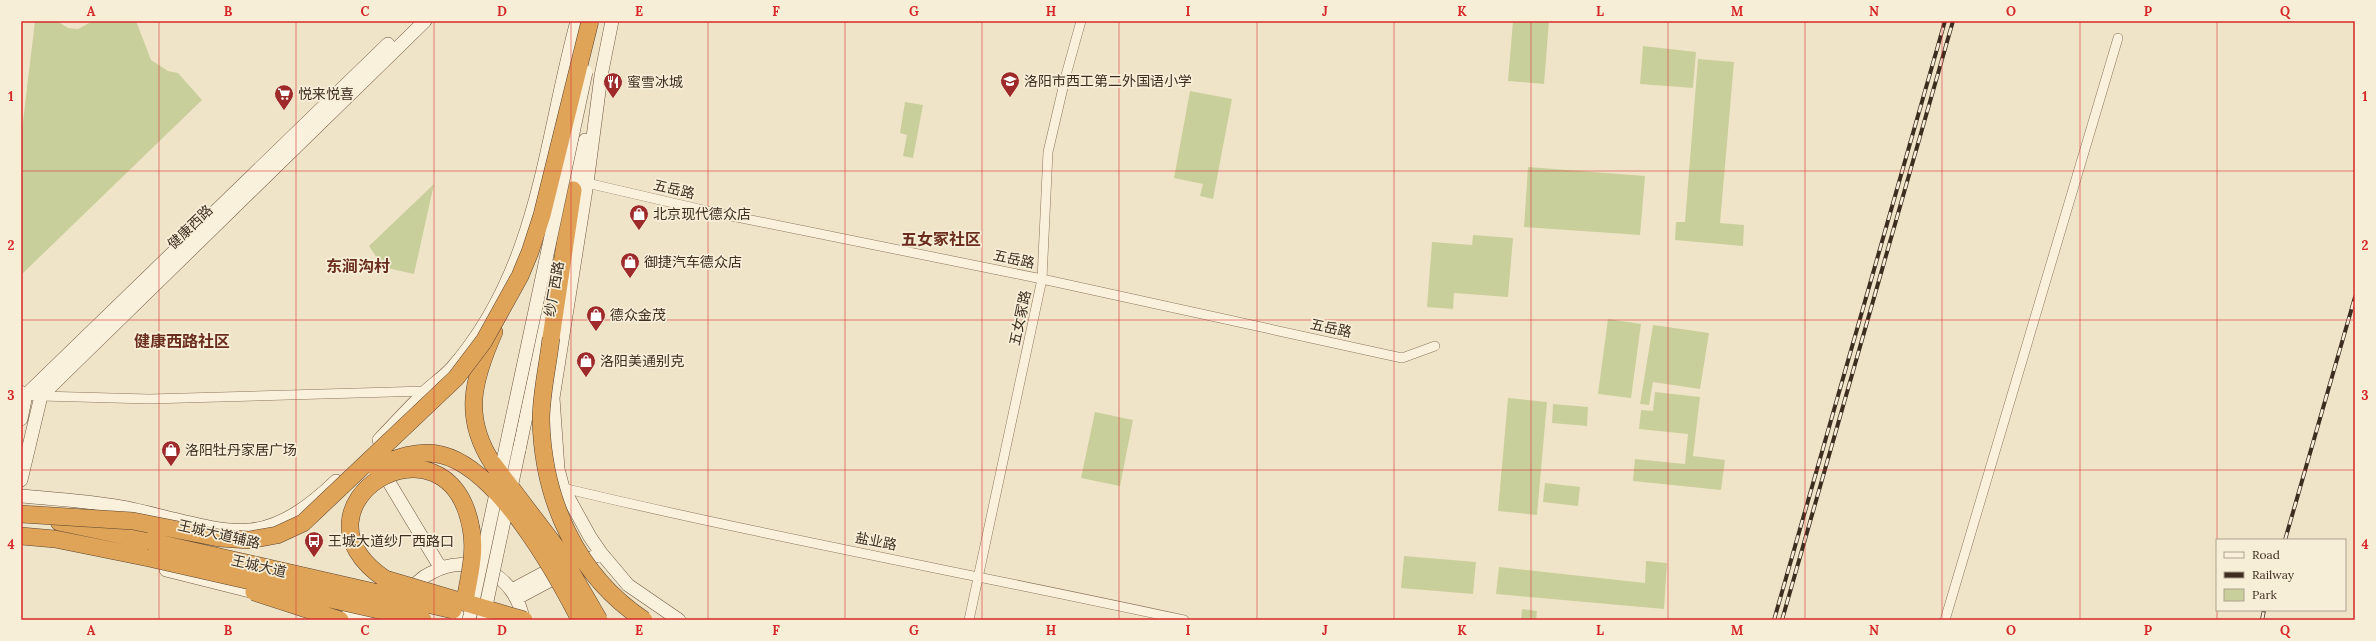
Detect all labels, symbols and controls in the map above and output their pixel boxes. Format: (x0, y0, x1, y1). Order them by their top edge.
text: A (87, 3, 96, 20)
text: B (224, 3, 233, 20)
text: C (361, 3, 370, 20)
text: D (497, 3, 507, 20)
text: E (635, 3, 643, 20)
text: F (772, 3, 780, 20)
text: G (909, 3, 919, 20)
text: H (1046, 3, 1056, 20)
text: I (1185, 3, 1191, 20)
text: J (1322, 3, 1328, 20)
text: K (1457, 3, 1467, 20)
text: L (1596, 3, 1604, 20)
text: M (1731, 3, 1744, 20)
text: N (1869, 3, 1879, 20)
text: O (2006, 3, 2016, 20)
text: P (2144, 3, 2153, 20)
text: Q (2280, 3, 2291, 20)
school or university icon: 洛阳市西工第二外国语小学 (999, 70, 1021, 98)
restaurant icon: 蜜雪冰城 (602, 71, 624, 99)
place label: 洛阳市西工第二外国语小学 (1024, 72, 1192, 90)
place label: 蜜雪冰城 (627, 73, 683, 91)
supermarket icon: 悦来悦喜 (273, 83, 295, 111)
place label: 悦来悦喜 (298, 85, 354, 103)
text: 1 (8, 88, 14, 105)
text: 1 (2362, 88, 2368, 105)
street label: 五岳路 (652, 176, 696, 202)
street label: 健康西路 (164, 201, 216, 253)
shop icon: 北京现代德众店 (628, 203, 650, 231)
place label: 北京现代德众店 (653, 205, 751, 223)
district label: 五女冢社区 (901, 229, 981, 249)
text: 2 (8, 237, 15, 254)
text: 2 (2362, 237, 2369, 254)
street label: 五岳路 (992, 246, 1036, 272)
shop icon: 御捷汽车德众店 (619, 251, 641, 279)
place label: 御捷汽车德众店 (644, 253, 742, 271)
district label: 东涧沟村 (326, 256, 390, 276)
street label: 纱厂西路 (540, 260, 568, 318)
street label: 五女冢路 (1005, 289, 1035, 347)
shop icon: 德众金茂 (585, 304, 607, 332)
place label: 德众金茂 (610, 306, 666, 324)
street label: 五岳路 (1309, 315, 1353, 341)
district label: 健康西路社区 (134, 331, 230, 351)
shop icon: 洛阳美通别克 (575, 350, 597, 378)
place label: 洛阳美通别克 (600, 352, 684, 370)
text: 3 (7, 387, 15, 404)
text: 3 (2361, 387, 2369, 404)
shop icon: 洛阳牡丹家居广场 (160, 439, 182, 467)
place label: 洛阳牡丹家居广场 (185, 441, 297, 459)
street label: 王城大道辅路 (176, 516, 262, 552)
street label: 盐业路 (854, 528, 898, 554)
bus stop icon: 王城大道纱厂西路口 (303, 530, 325, 558)
place label: 王城大道纱厂西路口 (328, 532, 454, 550)
text: 4 (7, 536, 15, 553)
text: 4 (2361, 536, 2369, 553)
legend (2216, 539, 2346, 611)
text: Road (2252, 547, 2280, 562)
street label: 王城大道 (230, 551, 288, 581)
text: Railway (2252, 567, 2295, 582)
text: Park (2252, 587, 2278, 602)
text: A (87, 622, 96, 639)
text: B (224, 622, 233, 639)
text: C (361, 622, 370, 639)
text: D (497, 622, 507, 639)
text: E (635, 622, 643, 639)
text: F (772, 622, 780, 639)
text: G (909, 622, 919, 639)
text: H (1046, 622, 1056, 639)
text: I (1185, 622, 1191, 639)
text: J (1322, 622, 1328, 639)
text: K (1457, 622, 1467, 639)
text: L (1596, 622, 1604, 639)
text: M (1731, 622, 1744, 639)
text: N (1869, 622, 1879, 639)
text: O (2006, 622, 2016, 639)
text: P (2144, 622, 2153, 639)
text: Q (2280, 622, 2291, 639)

